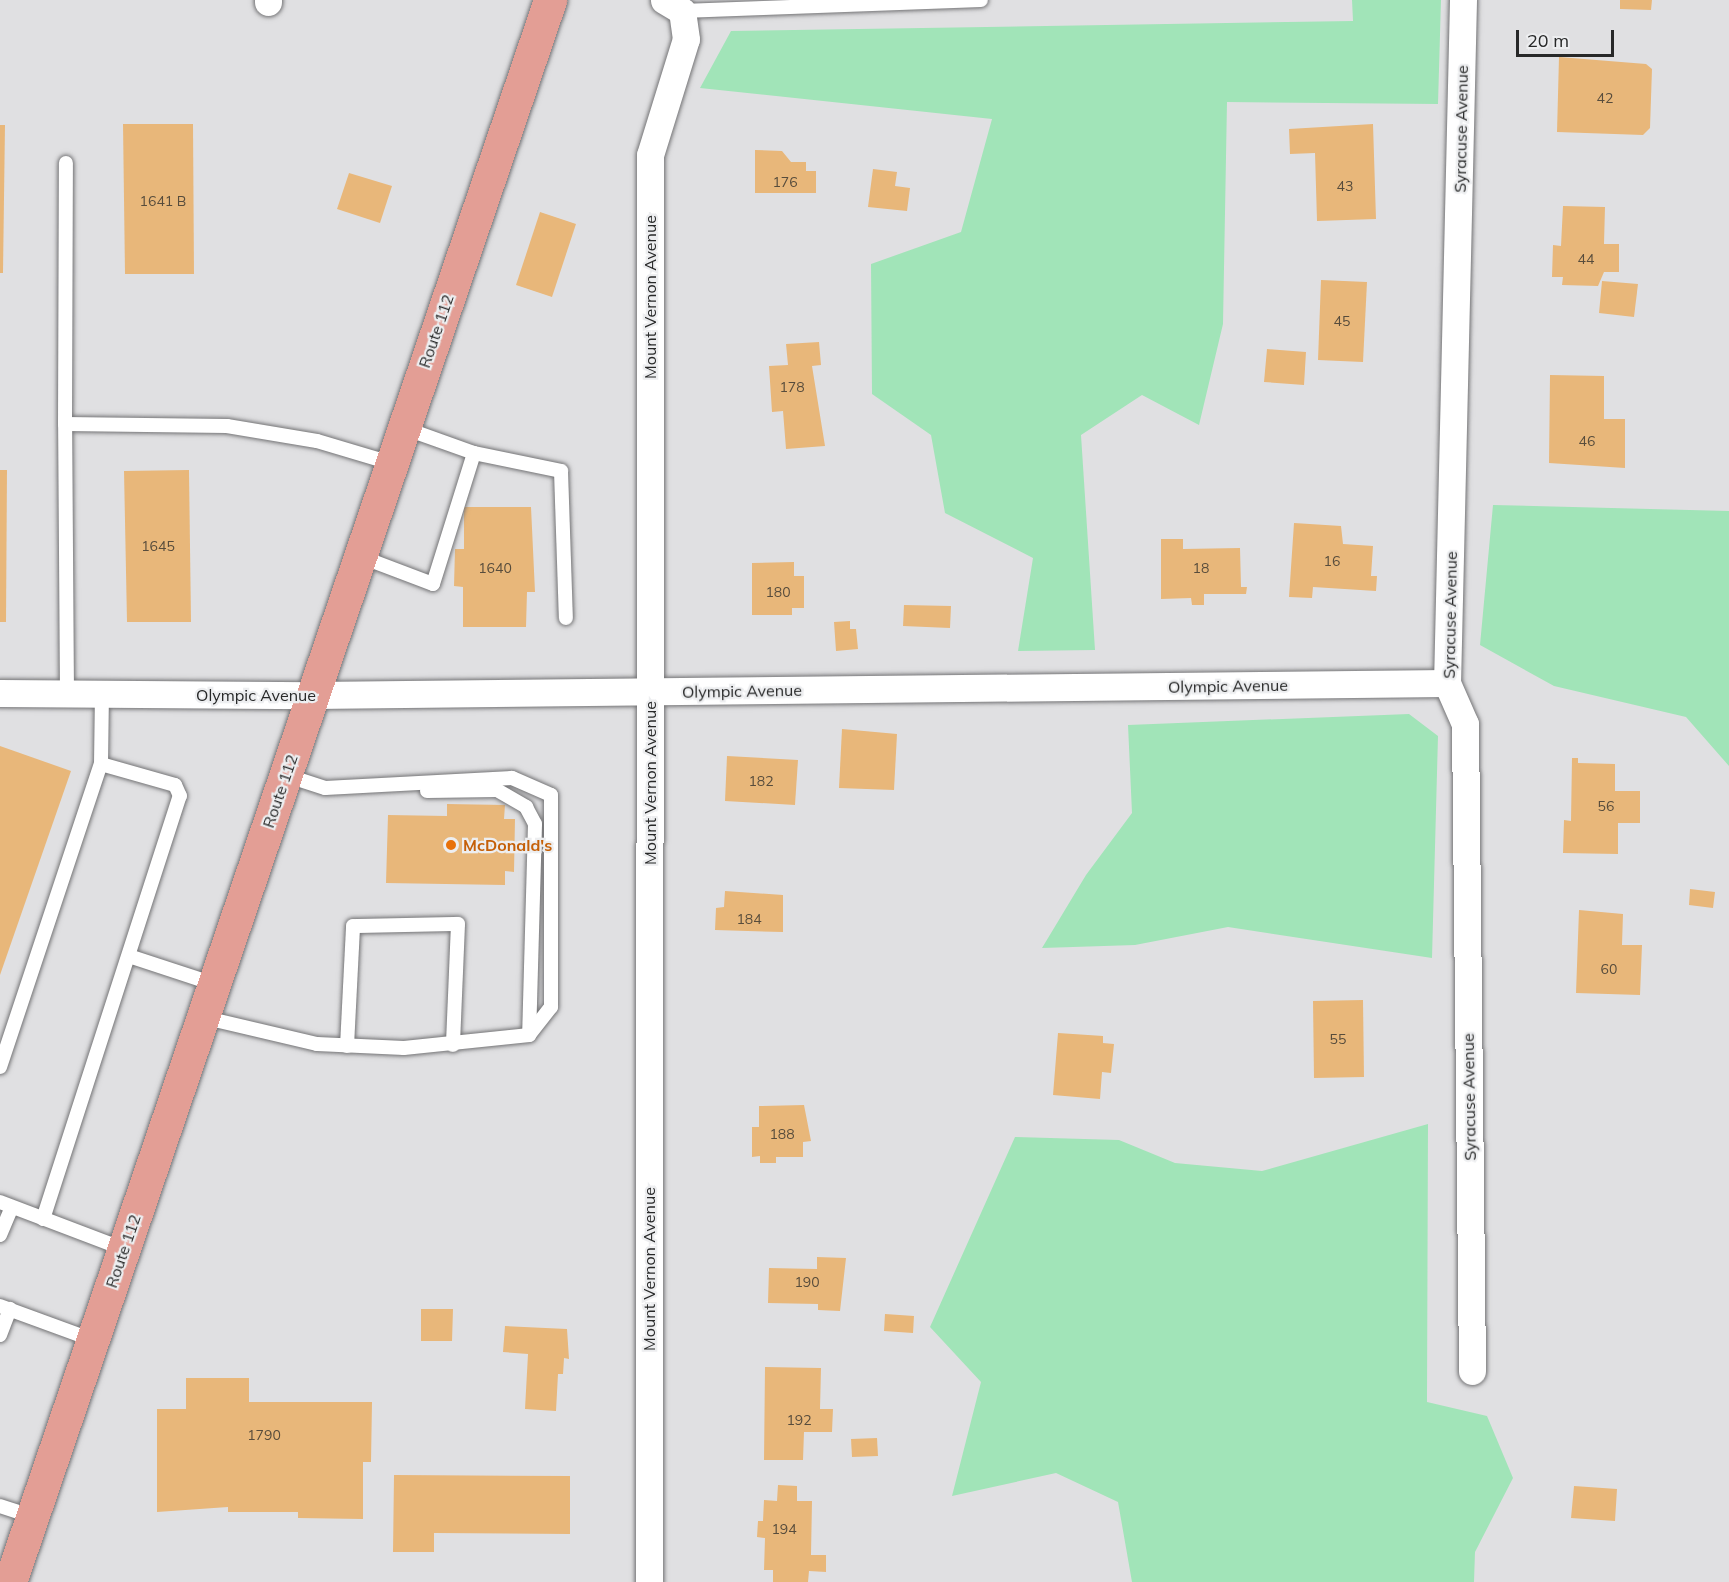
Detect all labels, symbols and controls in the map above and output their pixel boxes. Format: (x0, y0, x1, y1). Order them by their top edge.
scale bar (1519, 18, 1616, 56)
text: 20 m (1527, 29, 1569, 52)
street label: Syracuse Avenue (1450, 65, 1472, 193)
house number: 42 (1597, 90, 1613, 106)
house number: 176 (772, 174, 798, 190)
house number: 43 (1337, 178, 1353, 194)
house number: 1641 B (140, 193, 186, 209)
street label: Mount Vernon Avenue (640, 215, 660, 379)
house number: 44 (1578, 251, 1594, 267)
street label: Route 112 (414, 292, 458, 370)
house number: 45 (1334, 313, 1350, 329)
house number: 178 (779, 379, 805, 395)
house number: 46 (1579, 433, 1595, 449)
house number: 1645 (141, 538, 175, 554)
street label: Syracuse Avenue (1439, 551, 1461, 679)
house number: 16 (1324, 553, 1340, 569)
house number: 1640 (478, 560, 512, 576)
house number: 18 (1193, 560, 1209, 576)
house number: 180 (765, 584, 791, 600)
street label: Olympic Avenue (1168, 675, 1288, 697)
street label: Olympic Avenue (682, 680, 802, 702)
street label: Olympic Avenue (196, 685, 316, 705)
street label: Mount Vernon Avenue (640, 701, 660, 865)
street label: Route 112 (258, 752, 302, 830)
house number: 182 (748, 773, 774, 789)
house number: 56 (1598, 798, 1614, 814)
place label: McDonald's (463, 835, 552, 855)
marker: McDonald's (444, 838, 458, 852)
house number: 184 (736, 911, 762, 927)
house number: 60 (1601, 961, 1617, 977)
house number: 55 (1330, 1031, 1346, 1047)
street label: Syracuse Avenue (1458, 1033, 1480, 1161)
house number: 188 (769, 1126, 795, 1142)
street label: Mount Vernon Avenue (639, 1187, 659, 1351)
street label: Route 112 (101, 1212, 145, 1290)
house number: 190 (794, 1274, 820, 1290)
house number: 192 (786, 1412, 812, 1428)
house number: 1790 (247, 1427, 281, 1443)
house number: 194 (771, 1521, 797, 1537)

